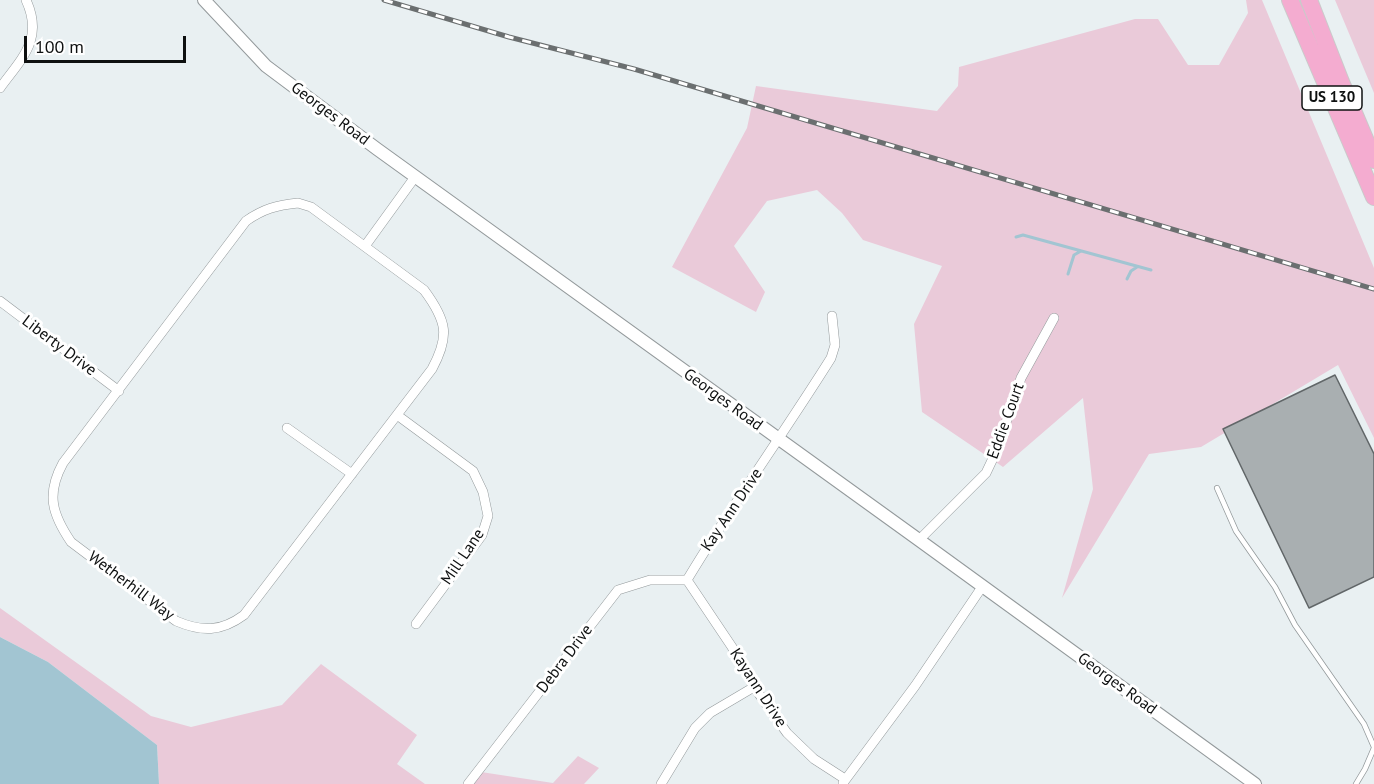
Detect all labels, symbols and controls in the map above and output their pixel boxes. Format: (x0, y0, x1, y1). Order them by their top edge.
scale bar (27, 24, 189, 62)
text: 100 m (35, 35, 84, 58)
street label: Georges Road (287, 78, 373, 150)
road number: US 130 (1302, 86, 1362, 110)
street label: Liberty Drive (18, 312, 100, 380)
street label: Georges Road (680, 365, 766, 435)
street label: Eddie Court (983, 380, 1029, 462)
street label: Kay Ann Drive (697, 465, 767, 555)
street label: Mill Lane (437, 525, 489, 589)
street label: Wetherhill Way (84, 547, 178, 625)
street label: Debra Drive (533, 621, 597, 697)
street label: Kayann Drive (725, 645, 791, 731)
street label: Georges Road (1074, 649, 1160, 719)

